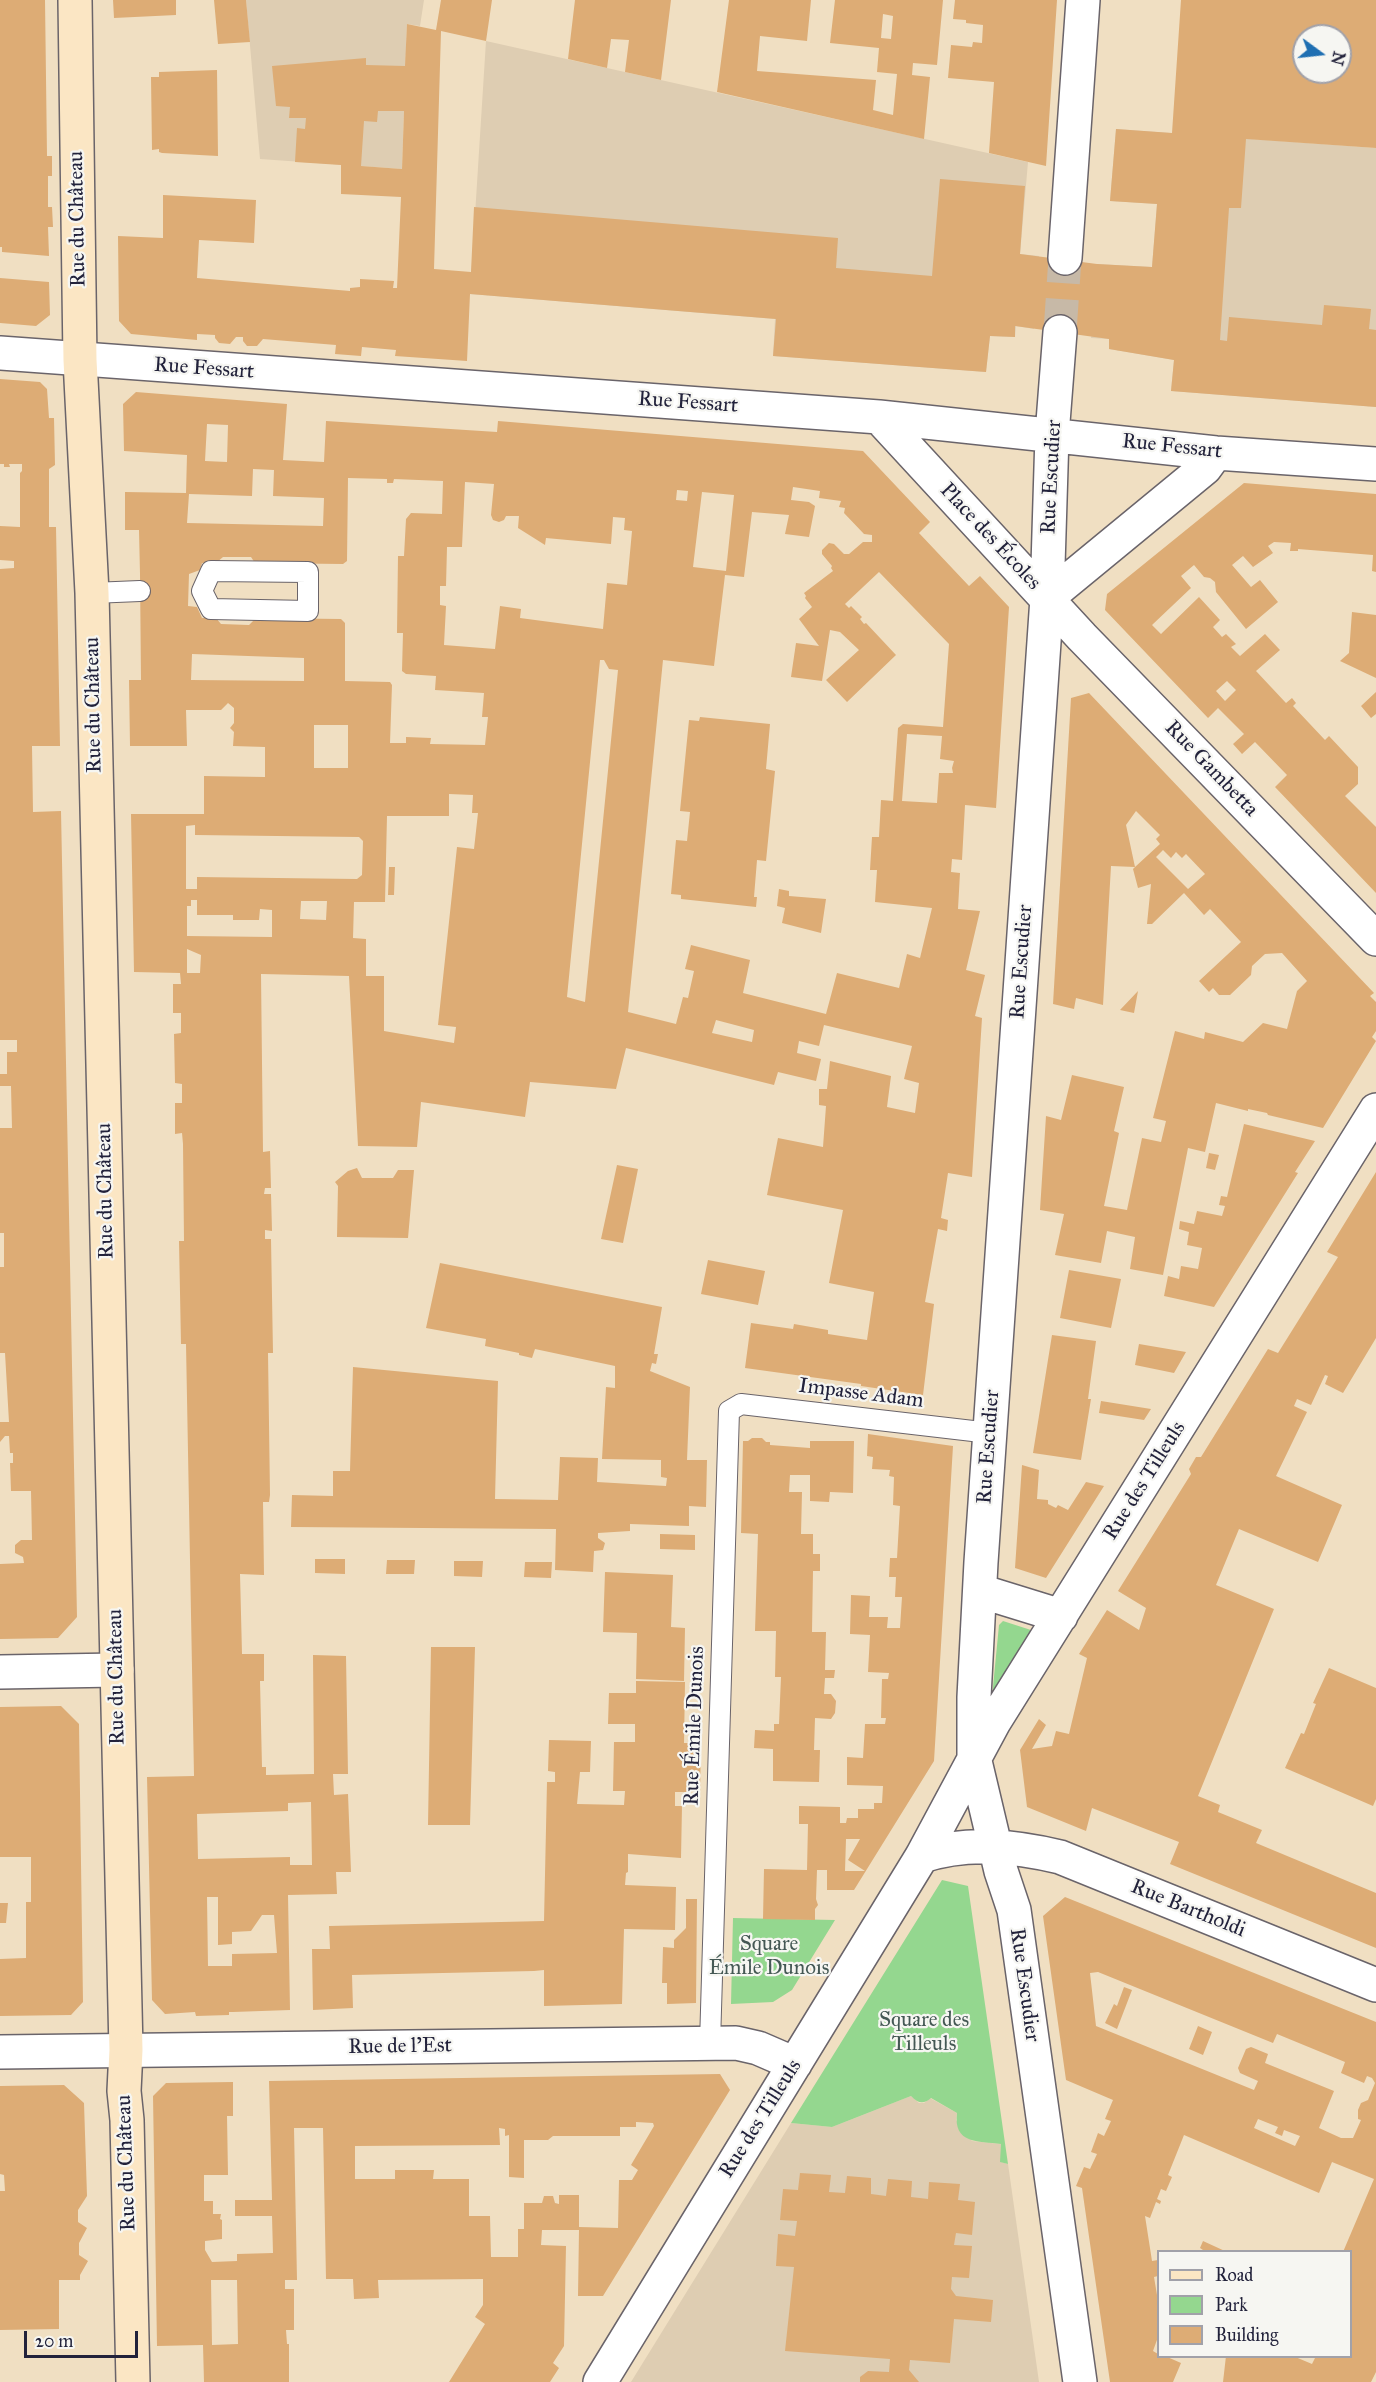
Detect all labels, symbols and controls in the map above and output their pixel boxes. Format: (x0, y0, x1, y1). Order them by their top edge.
north arrow (1292, 24, 1352, 84)
text: N (1327, 49, 1349, 67)
street label: Rue du Château (64, 151, 92, 287)
street label: Rue Fessart (153, 353, 255, 385)
street label: Rue Fessart (637, 387, 739, 419)
street label: Rue Escudier (1036, 419, 1068, 535)
street label: Rue Fessart (1121, 429, 1223, 465)
street label: Place des Écoles (934, 478, 1046, 596)
street label: Rue du Château (80, 637, 108, 773)
street label: Rue Gambetta (1159, 716, 1263, 822)
street label: Rue Escudier (1005, 904, 1039, 1020)
street label: Rue du Château (92, 1123, 120, 1259)
street label: Impasse Adam (797, 1374, 925, 1414)
street label: Rue Escudier (972, 1389, 1006, 1505)
street label: Rue des Tilleuls (1098, 1417, 1192, 1545)
street label: Rue du Château (103, 1609, 131, 1745)
street label: Rue Émile Dunois (680, 1646, 710, 1806)
street label: Rue Bartholdi (1127, 1875, 1249, 1943)
street label: Rue Escudier (1004, 1926, 1044, 2044)
park label: Square Émile Dunois (709, 1932, 829, 1982)
park label: Square des Tilleuls (879, 2008, 969, 2058)
street label: Rue de l'Est (348, 2033, 452, 2061)
street label: Rue des Tilleuls (714, 2055, 808, 2183)
street label: Rue du Château (112, 2094, 142, 2232)
legend (1157, 2250, 1352, 2358)
text: Road (1215, 2264, 1253, 2286)
text: Park (1215, 2294, 1248, 2316)
scale bar (27, 2319, 141, 2357)
text: Building (1215, 2324, 1278, 2346)
text: 20 m (35, 2330, 73, 2352)

